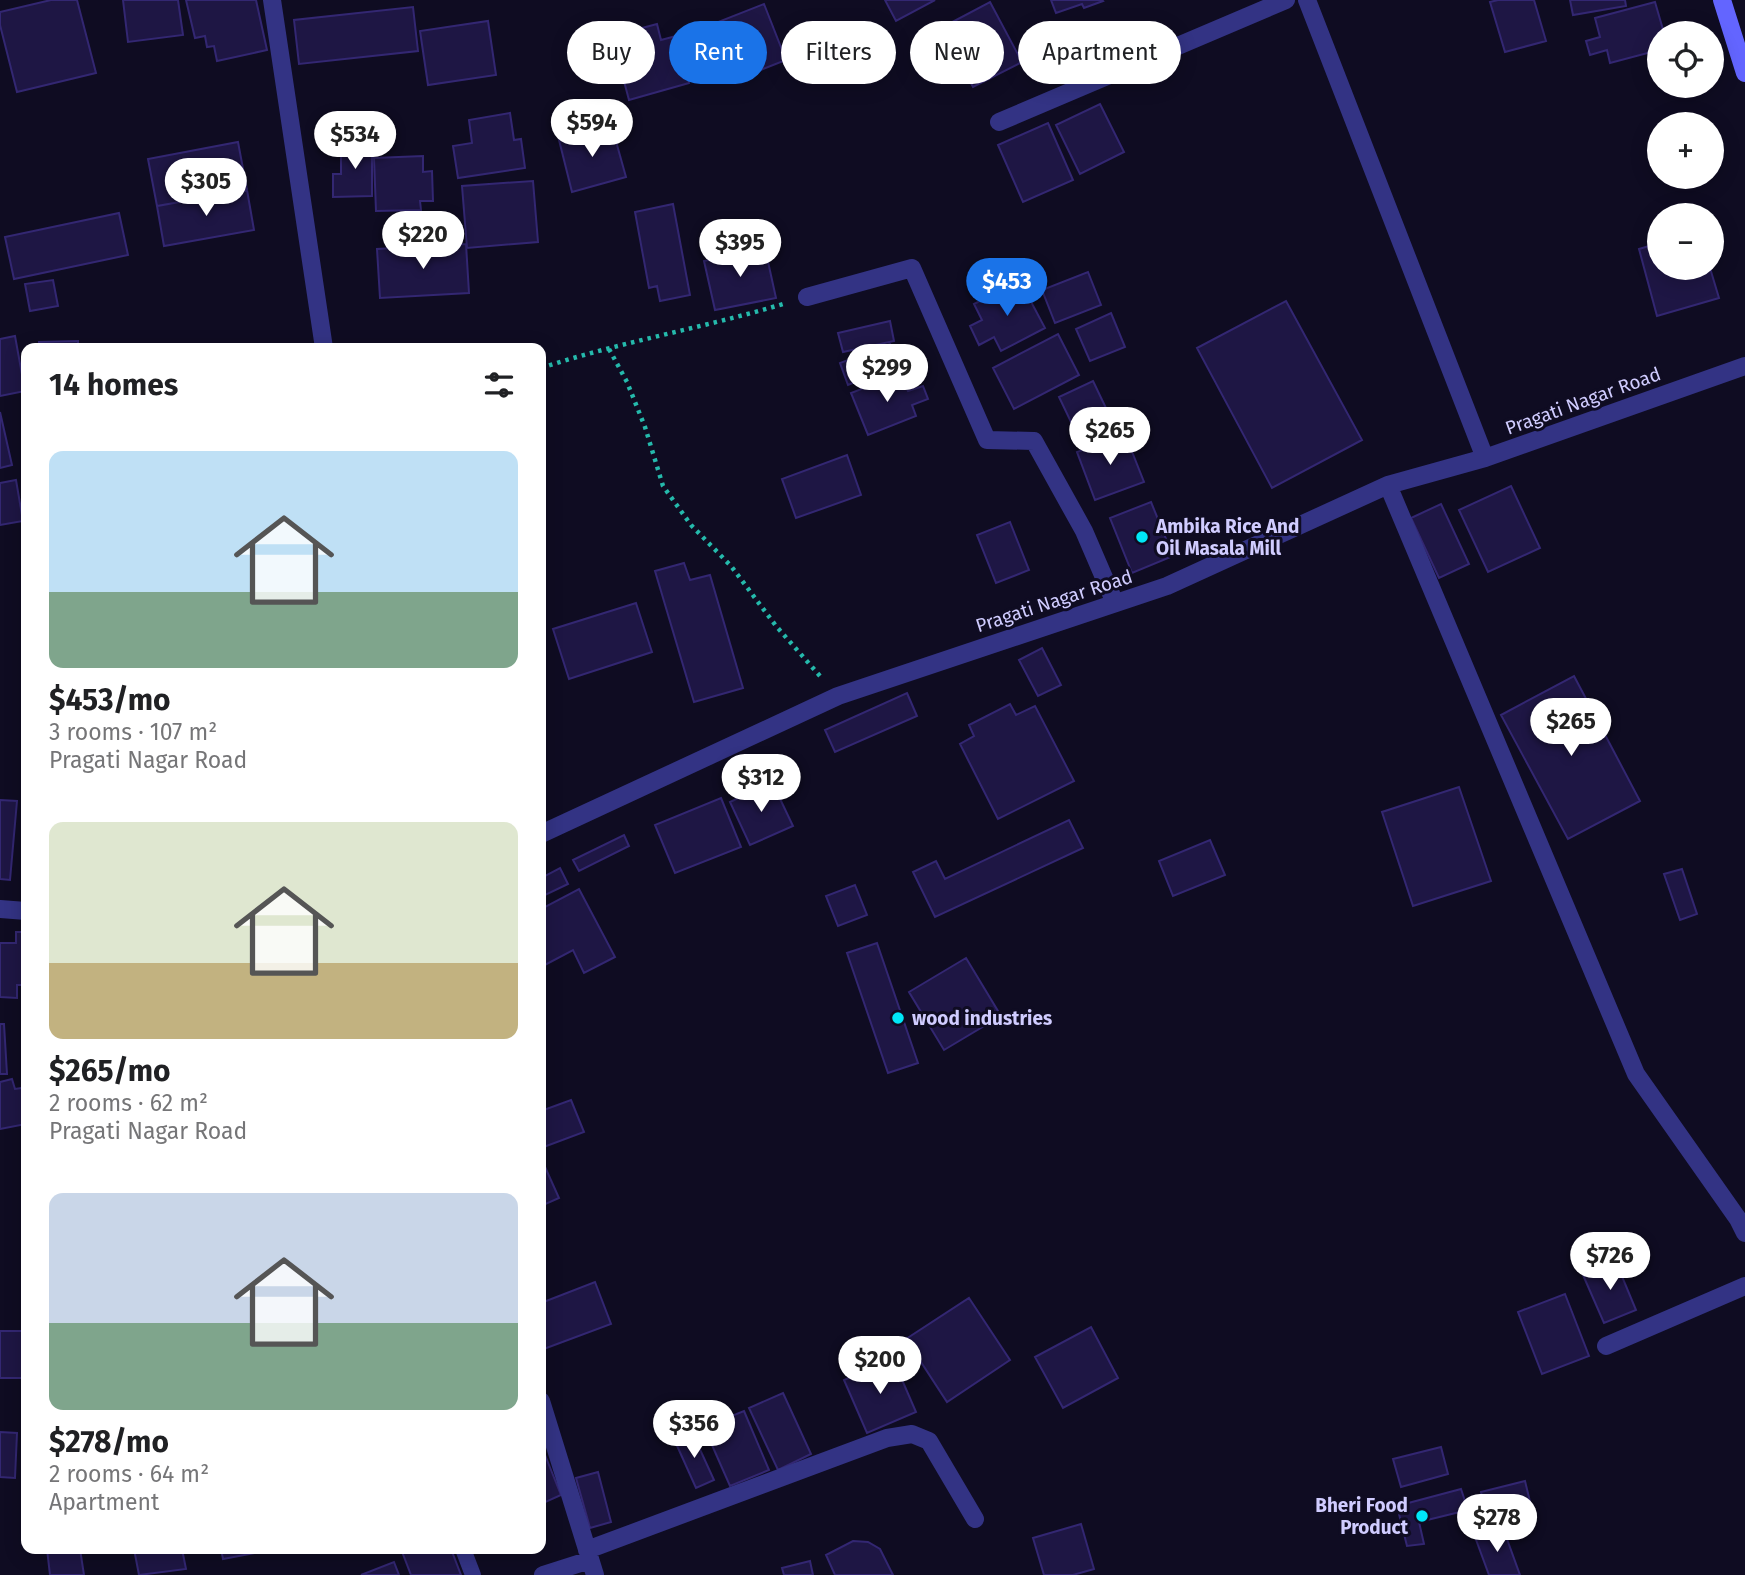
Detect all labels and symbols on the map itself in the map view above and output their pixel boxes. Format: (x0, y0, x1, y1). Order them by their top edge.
pin: $594 (551, 100, 633, 159)
pin: $534 (314, 111, 396, 171)
pin: $305 (165, 158, 247, 218)
pin: $220 (382, 212, 464, 271)
pin: $395 (699, 219, 781, 279)
pin: $453 (966, 258, 1048, 318)
pin: $299 (846, 344, 928, 404)
street label: Pragati Nagar Road (1502, 362, 1664, 440)
pin: $265 (1069, 407, 1151, 467)
place label: Ambika Rice And Oil Masala Mill (1155, 515, 1299, 560)
marker: Ambika Rice And Oil Masala Mill (1134, 529, 1150, 545)
street label: Pragati Nagar Road (973, 565, 1135, 637)
pin: $265 (1530, 698, 1612, 758)
pin: $312 (720, 754, 802, 814)
place label: wood industries (912, 1007, 1052, 1030)
marker: wood industries (890, 1010, 906, 1026)
pin: $726 (1569, 1232, 1651, 1292)
pin: $200 (839, 1336, 921, 1396)
pin: $356 (653, 1400, 735, 1460)
place label: Bheri Food Product (1315, 1494, 1409, 1539)
pin: $278 (1456, 1494, 1538, 1554)
marker: Bheri Food Product (1414, 1508, 1430, 1524)

